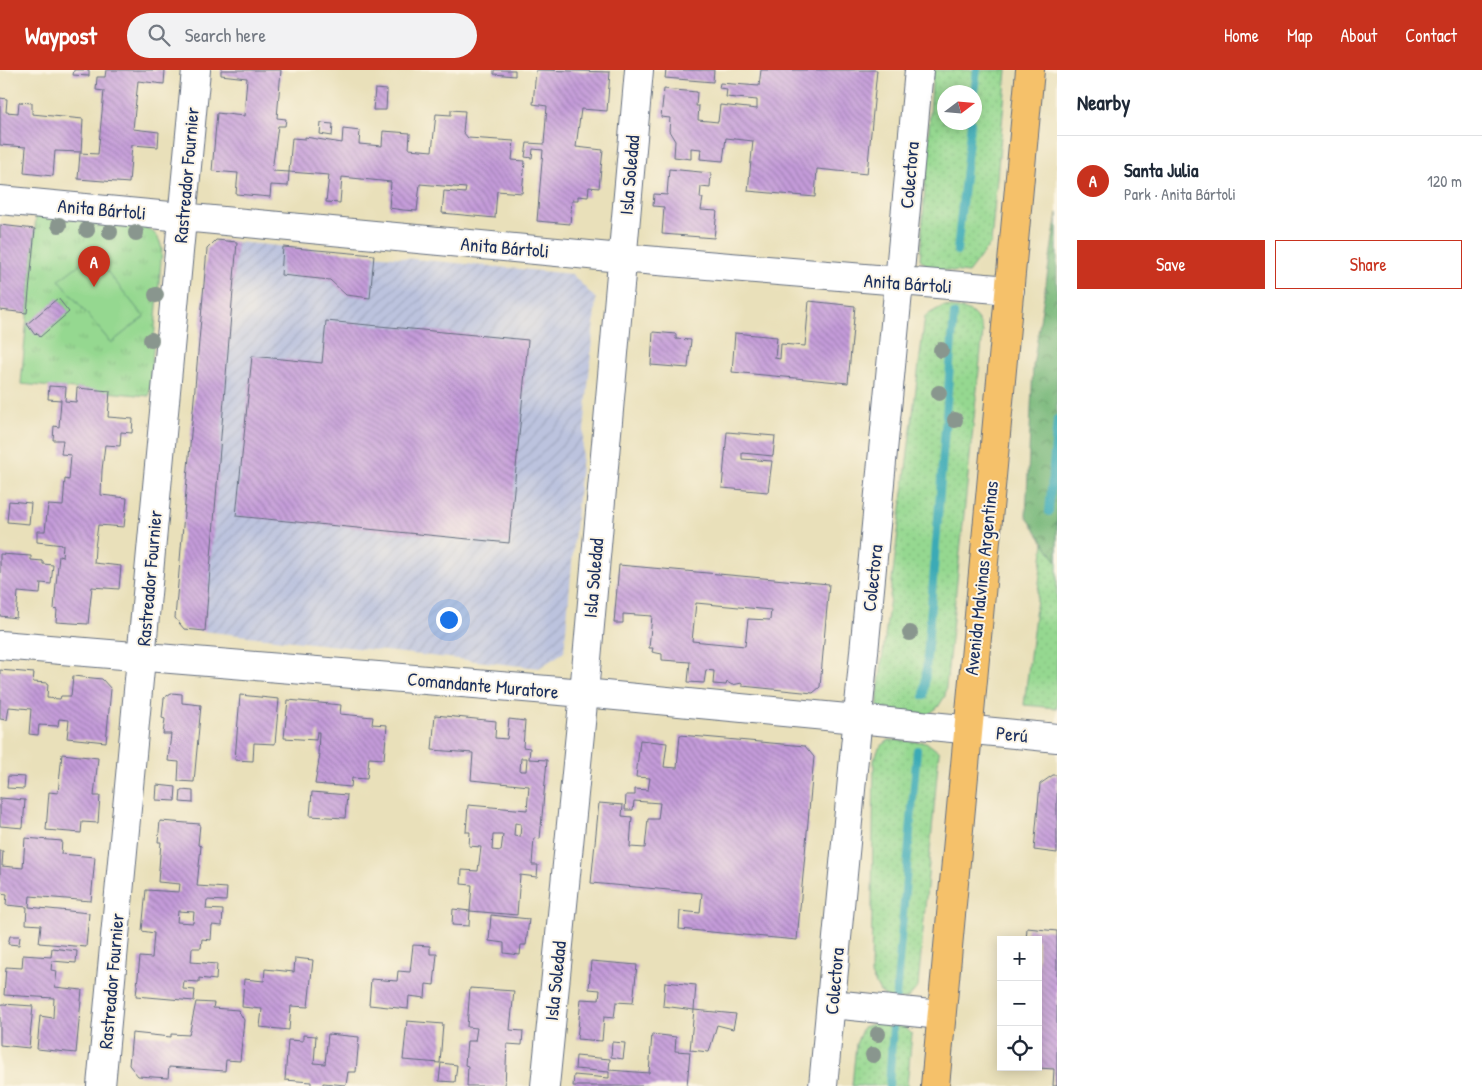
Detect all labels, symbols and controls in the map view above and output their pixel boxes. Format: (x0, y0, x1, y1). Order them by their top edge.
search box (127, 13, 477, 58)
text: Waypost (25, 19, 97, 51)
icon: search (145, 21, 173, 49)
text: Search here (185, 22, 266, 48)
text: Home (1224, 23, 1259, 48)
text: Map (1287, 23, 1312, 48)
text: About (1340, 23, 1377, 48)
text: Contact (1405, 23, 1457, 48)
north arrow (937, 85, 982, 130)
text: Nearby (1077, 88, 1130, 117)
street label: Rastreador Fournier (167, 105, 205, 244)
street label: Isla Soledad (613, 133, 645, 216)
street label: Colectora (893, 140, 925, 210)
text: Santa Julia (1124, 157, 1199, 183)
text: A (1089, 170, 1097, 192)
text: 120 m (1427, 170, 1462, 192)
text: Park · Anita Bártoli (1124, 183, 1236, 205)
street label: Anita Bártoli (57, 192, 147, 226)
street label: Anita Bártoli (460, 230, 550, 264)
button: Save (1077, 240, 1265, 289)
button: Share (1275, 240, 1462, 289)
pin: A (78, 246, 110, 287)
street label: Anita Bártoli (863, 267, 953, 299)
street label: Avenida Malvinas Argentinas (958, 480, 1004, 676)
street label: Rastreador Fournier (130, 508, 168, 647)
street label: Isla Soledad (577, 536, 609, 619)
street label: Colectora (856, 543, 888, 613)
your location (436, 607, 462, 633)
street label: Comandante Muratore (406, 665, 560, 705)
street label: Perú (995, 719, 1029, 749)
street label: Rastreador Fournier (92, 911, 130, 1050)
map controls (997, 936, 1042, 1071)
button: + (997, 936, 1042, 981)
street label: Isla Soledad (538, 939, 572, 1022)
street label: Colectora (818, 946, 850, 1016)
button: − (997, 981, 1042, 1026)
button: locate (997, 1026, 1042, 1071)

